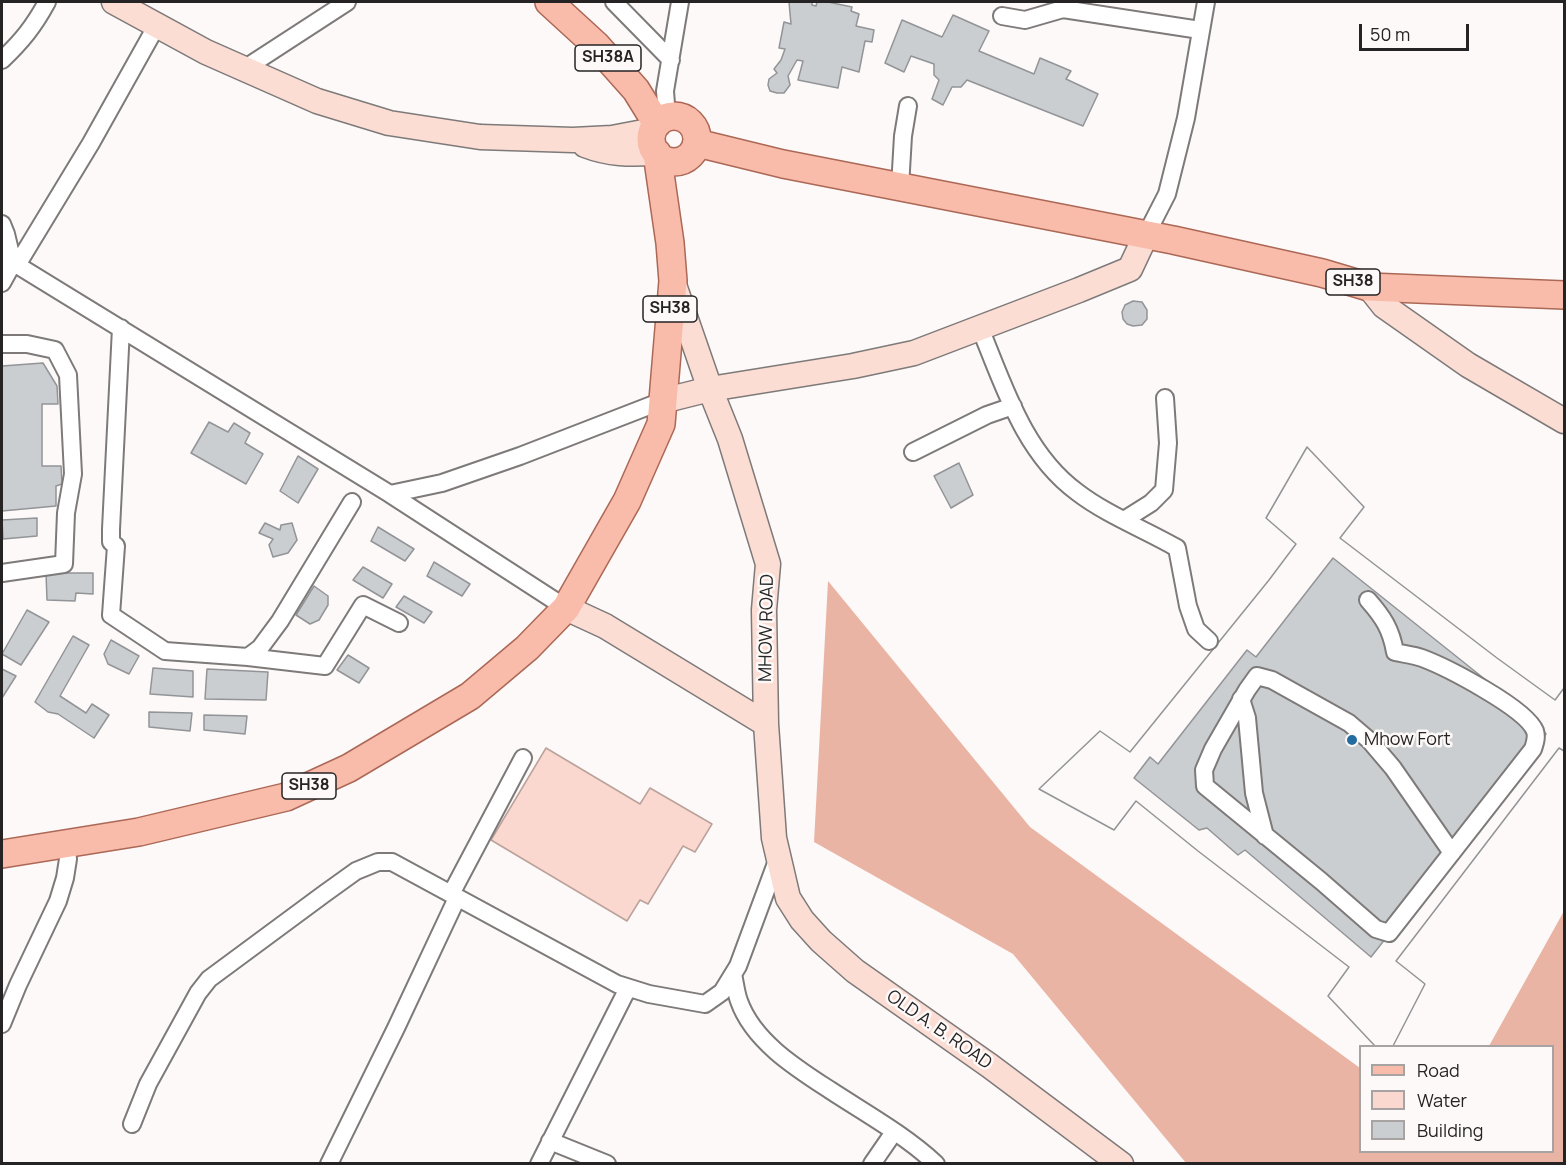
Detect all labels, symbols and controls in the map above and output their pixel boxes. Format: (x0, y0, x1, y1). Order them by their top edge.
scale bar (1362, 12, 1472, 50)
text: 50 m (1370, 22, 1410, 46)
road number: SH38A (575, 45, 641, 71)
road number: SH38 (1326, 269, 1380, 295)
road number: SH38 (643, 296, 697, 322)
street label: MHOW ROAD (755, 574, 779, 682)
place label: Mhow Fort (1364, 729, 1451, 751)
marker: Mhow Fort (1345, 733, 1359, 747)
road number: SH38 (282, 773, 336, 799)
street label: OLD A. B. ROAD (882, 986, 996, 1074)
legend (1359, 1045, 1554, 1153)
text: Road (1417, 1058, 1460, 1082)
text: Water (1417, 1088, 1467, 1112)
text: Building (1417, 1118, 1483, 1142)

